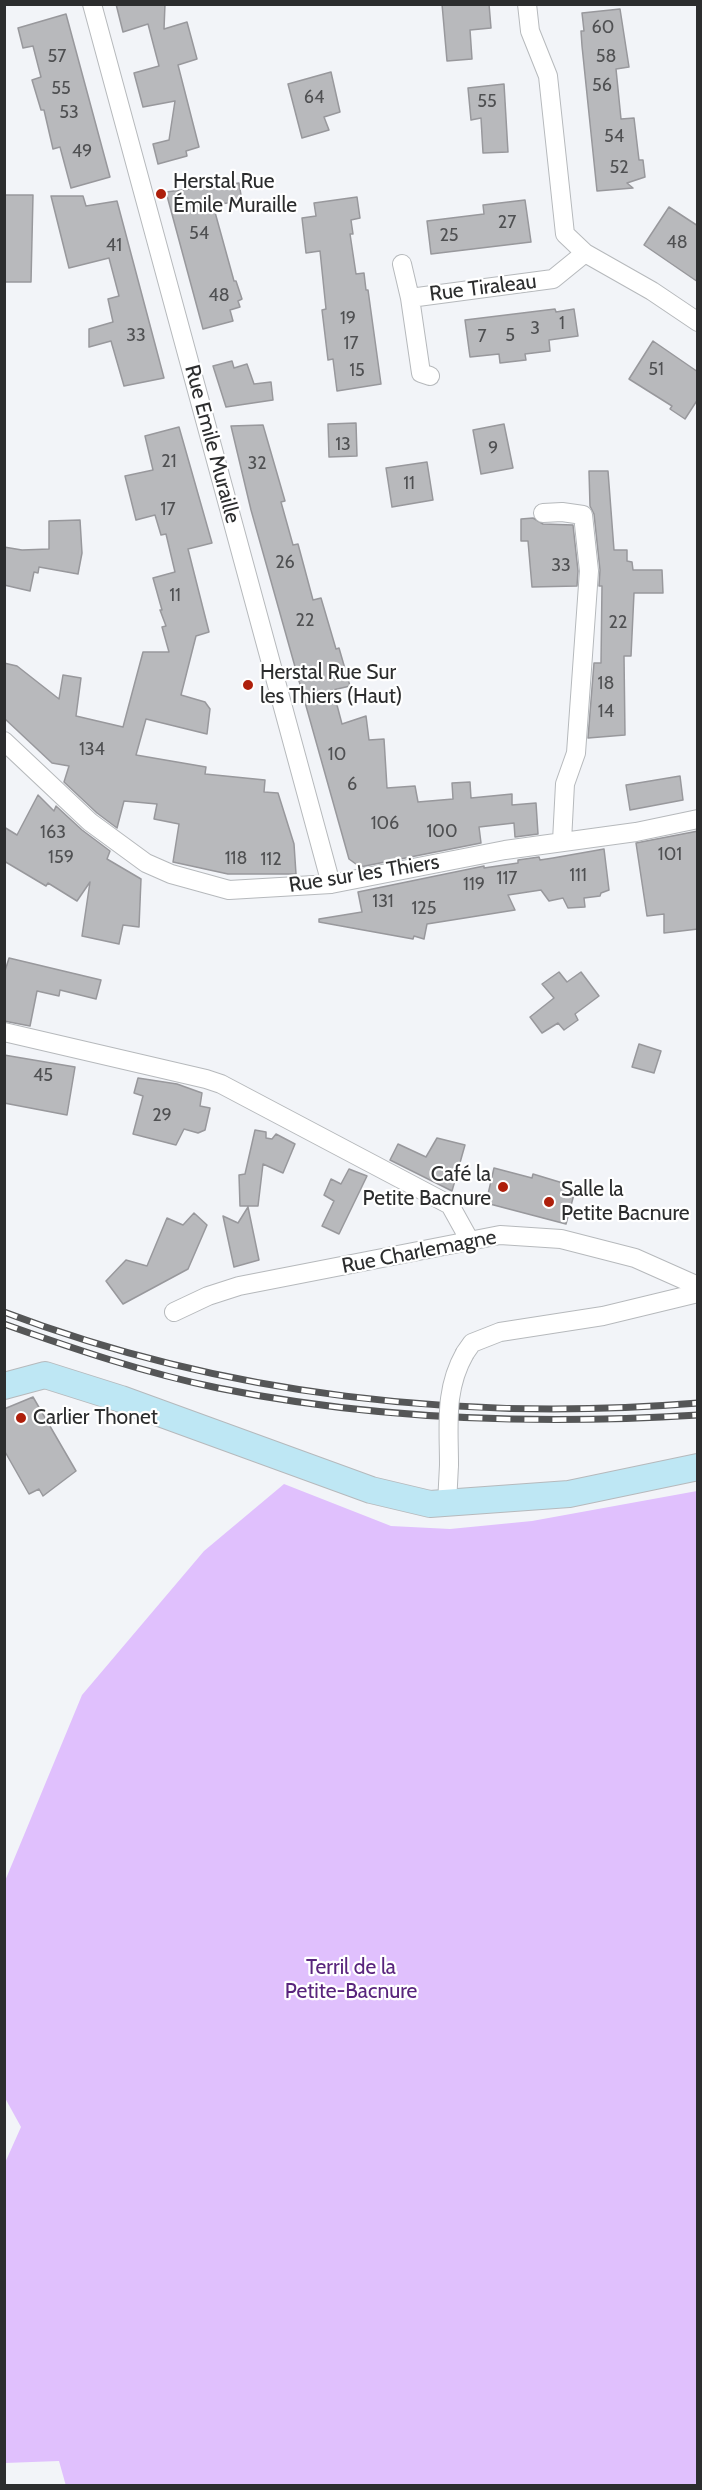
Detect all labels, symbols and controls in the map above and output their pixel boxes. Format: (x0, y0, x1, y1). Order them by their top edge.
house number: 60 (592, 17, 614, 39)
house number: 57 (48, 46, 66, 68)
house number: 58 (596, 46, 616, 68)
house number: 56 (592, 75, 612, 97)
house number: 55 (51, 78, 71, 100)
house number: 64 (304, 87, 324, 109)
house number: 55 (477, 91, 497, 113)
house number: 53 (59, 102, 79, 124)
house number: 54 (604, 126, 624, 148)
house number: 49 (72, 141, 92, 163)
house number: 52 (609, 157, 629, 179)
place label: Herstal Rue Émile Muraille (173, 169, 297, 219)
marker: Herstal Rue Émile Muraille (154, 187, 168, 201)
house number: 27 (498, 212, 516, 234)
house number: 54 (189, 223, 209, 245)
house number: 25 (439, 225, 459, 247)
house number: 48 (666, 232, 688, 254)
house number: 41 (106, 235, 122, 257)
street label: Rue Tiraleau (428, 269, 538, 307)
house number: 48 (208, 285, 230, 307)
house number: 19 (340, 308, 356, 330)
house number: 1 (559, 313, 565, 335)
house number: 3 (530, 318, 540, 340)
house number: 33 (126, 325, 146, 347)
house number: 5 (505, 325, 515, 347)
house number: 7 (477, 326, 487, 348)
house number: 17 (344, 333, 358, 355)
house number: 51 (648, 359, 664, 381)
house number: 15 (349, 360, 365, 382)
street label: Rue Emile Muraille (179, 362, 245, 526)
house number: 13 (335, 434, 351, 456)
house number: 9 (488, 438, 498, 460)
house number: 21 (161, 451, 177, 473)
house number: 32 (247, 453, 267, 475)
house number: 11 (403, 473, 415, 495)
house number: 17 (161, 499, 175, 521)
house number: 26 (275, 552, 295, 574)
house number: 33 (551, 555, 571, 577)
house number: 11 (169, 585, 181, 607)
house number: 22 (296, 610, 314, 632)
house number: 22 (609, 612, 627, 634)
place label: Herstal Rue Sur les Thiers (Haut) (260, 660, 402, 710)
house number: 18 (598, 673, 614, 695)
marker: Herstal Rue Sur les Thiers (Haut) (241, 678, 255, 692)
house number: 14 (598, 701, 614, 723)
house number: 134 (79, 739, 105, 761)
house number: 10 (328, 744, 346, 766)
house number: 6 (347, 774, 357, 796)
house number: 106 (371, 813, 399, 835)
house number: 100 (427, 821, 457, 843)
house number: 163 (40, 822, 66, 844)
house number: 101 (658, 844, 682, 866)
house number: 159 (48, 847, 74, 869)
house number: 118 (225, 848, 247, 870)
house number: 112 (260, 849, 282, 871)
street label: Rue sur les Thiers (287, 850, 441, 898)
house number: 111 (569, 865, 587, 887)
house number: 117 (497, 868, 517, 890)
house number: 119 (463, 874, 485, 896)
house number: 131 (372, 891, 394, 913)
house number: 125 (411, 898, 437, 920)
house number: 45 (33, 1065, 53, 1087)
house number: 29 (152, 1105, 172, 1127)
place label: Café la Petite Bacnure (363, 1162, 491, 1212)
place label: Salle la Petite Bacnure (561, 1177, 689, 1227)
marker: Café la Petite Bacnure (496, 1180, 510, 1194)
marker: Salle la Petite Bacnure (542, 1195, 556, 1209)
street label: Rue Charlemagne (340, 1225, 498, 1279)
place label: Carlier Thonet (33, 1405, 158, 1431)
marker: Carlier Thonet (14, 1411, 28, 1425)
park label: Terril de la Petite-Bacnure (285, 1955, 417, 2005)

